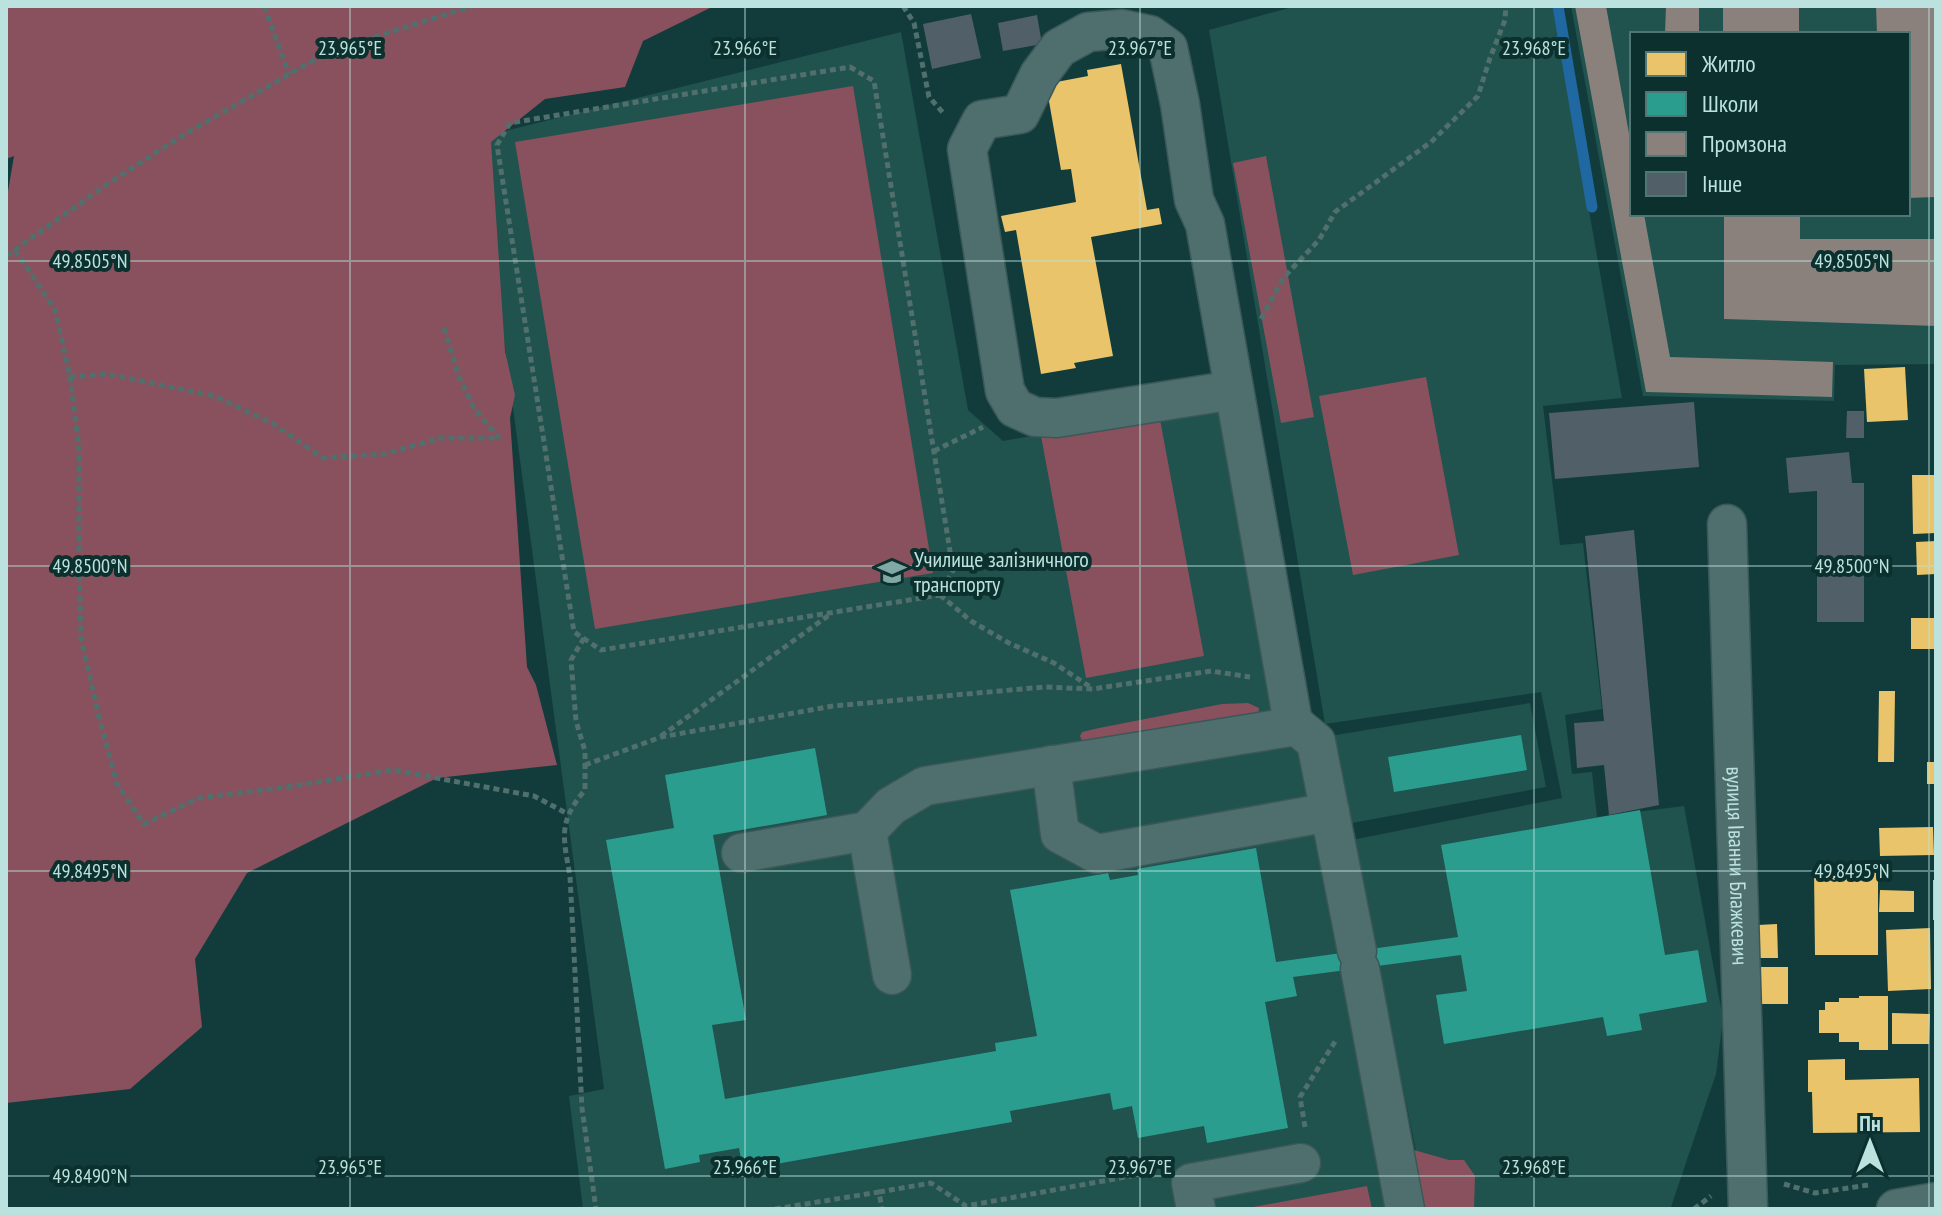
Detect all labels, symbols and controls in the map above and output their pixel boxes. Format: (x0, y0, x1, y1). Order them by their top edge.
legend (1630, 32, 1910, 216)
text: 23.965°E (318, 35, 382, 61)
text: 23.966°E (713, 35, 777, 61)
text: 23.967°E (1108, 35, 1172, 61)
text: 23.968°E (1502, 35, 1566, 61)
text: Житло (1701, 48, 1756, 79)
text: Школи (1702, 88, 1759, 119)
text: Промзона (1702, 128, 1787, 159)
text: Інше (1702, 168, 1742, 199)
text: 49.8505°N (52, 248, 128, 274)
text: 49.8505°N (1814, 248, 1890, 274)
place label: Училище залізничного транспорту (914, 545, 1089, 598)
text: 49.8500°N (52, 553, 128, 579)
text: 49.8500°N (1814, 553, 1890, 579)
school or university icon: Училище залізничного транспорту (877, 557, 907, 587)
street label: вулиця Іванни Блажкевич (1720, 766, 1755, 966)
text: 49.8495°N (52, 858, 128, 884)
text: 49.8495°N (1814, 858, 1890, 884)
north arrow (1830, 1103, 1910, 1183)
text: Пн (1859, 1109, 1881, 1137)
text: 23.965°E (318, 1154, 382, 1180)
text: 23.966°E (713, 1154, 777, 1180)
text: 23.967°E (1108, 1154, 1172, 1180)
text: 23.968°E (1502, 1154, 1566, 1180)
text: 49.8490°N (52, 1163, 128, 1189)

